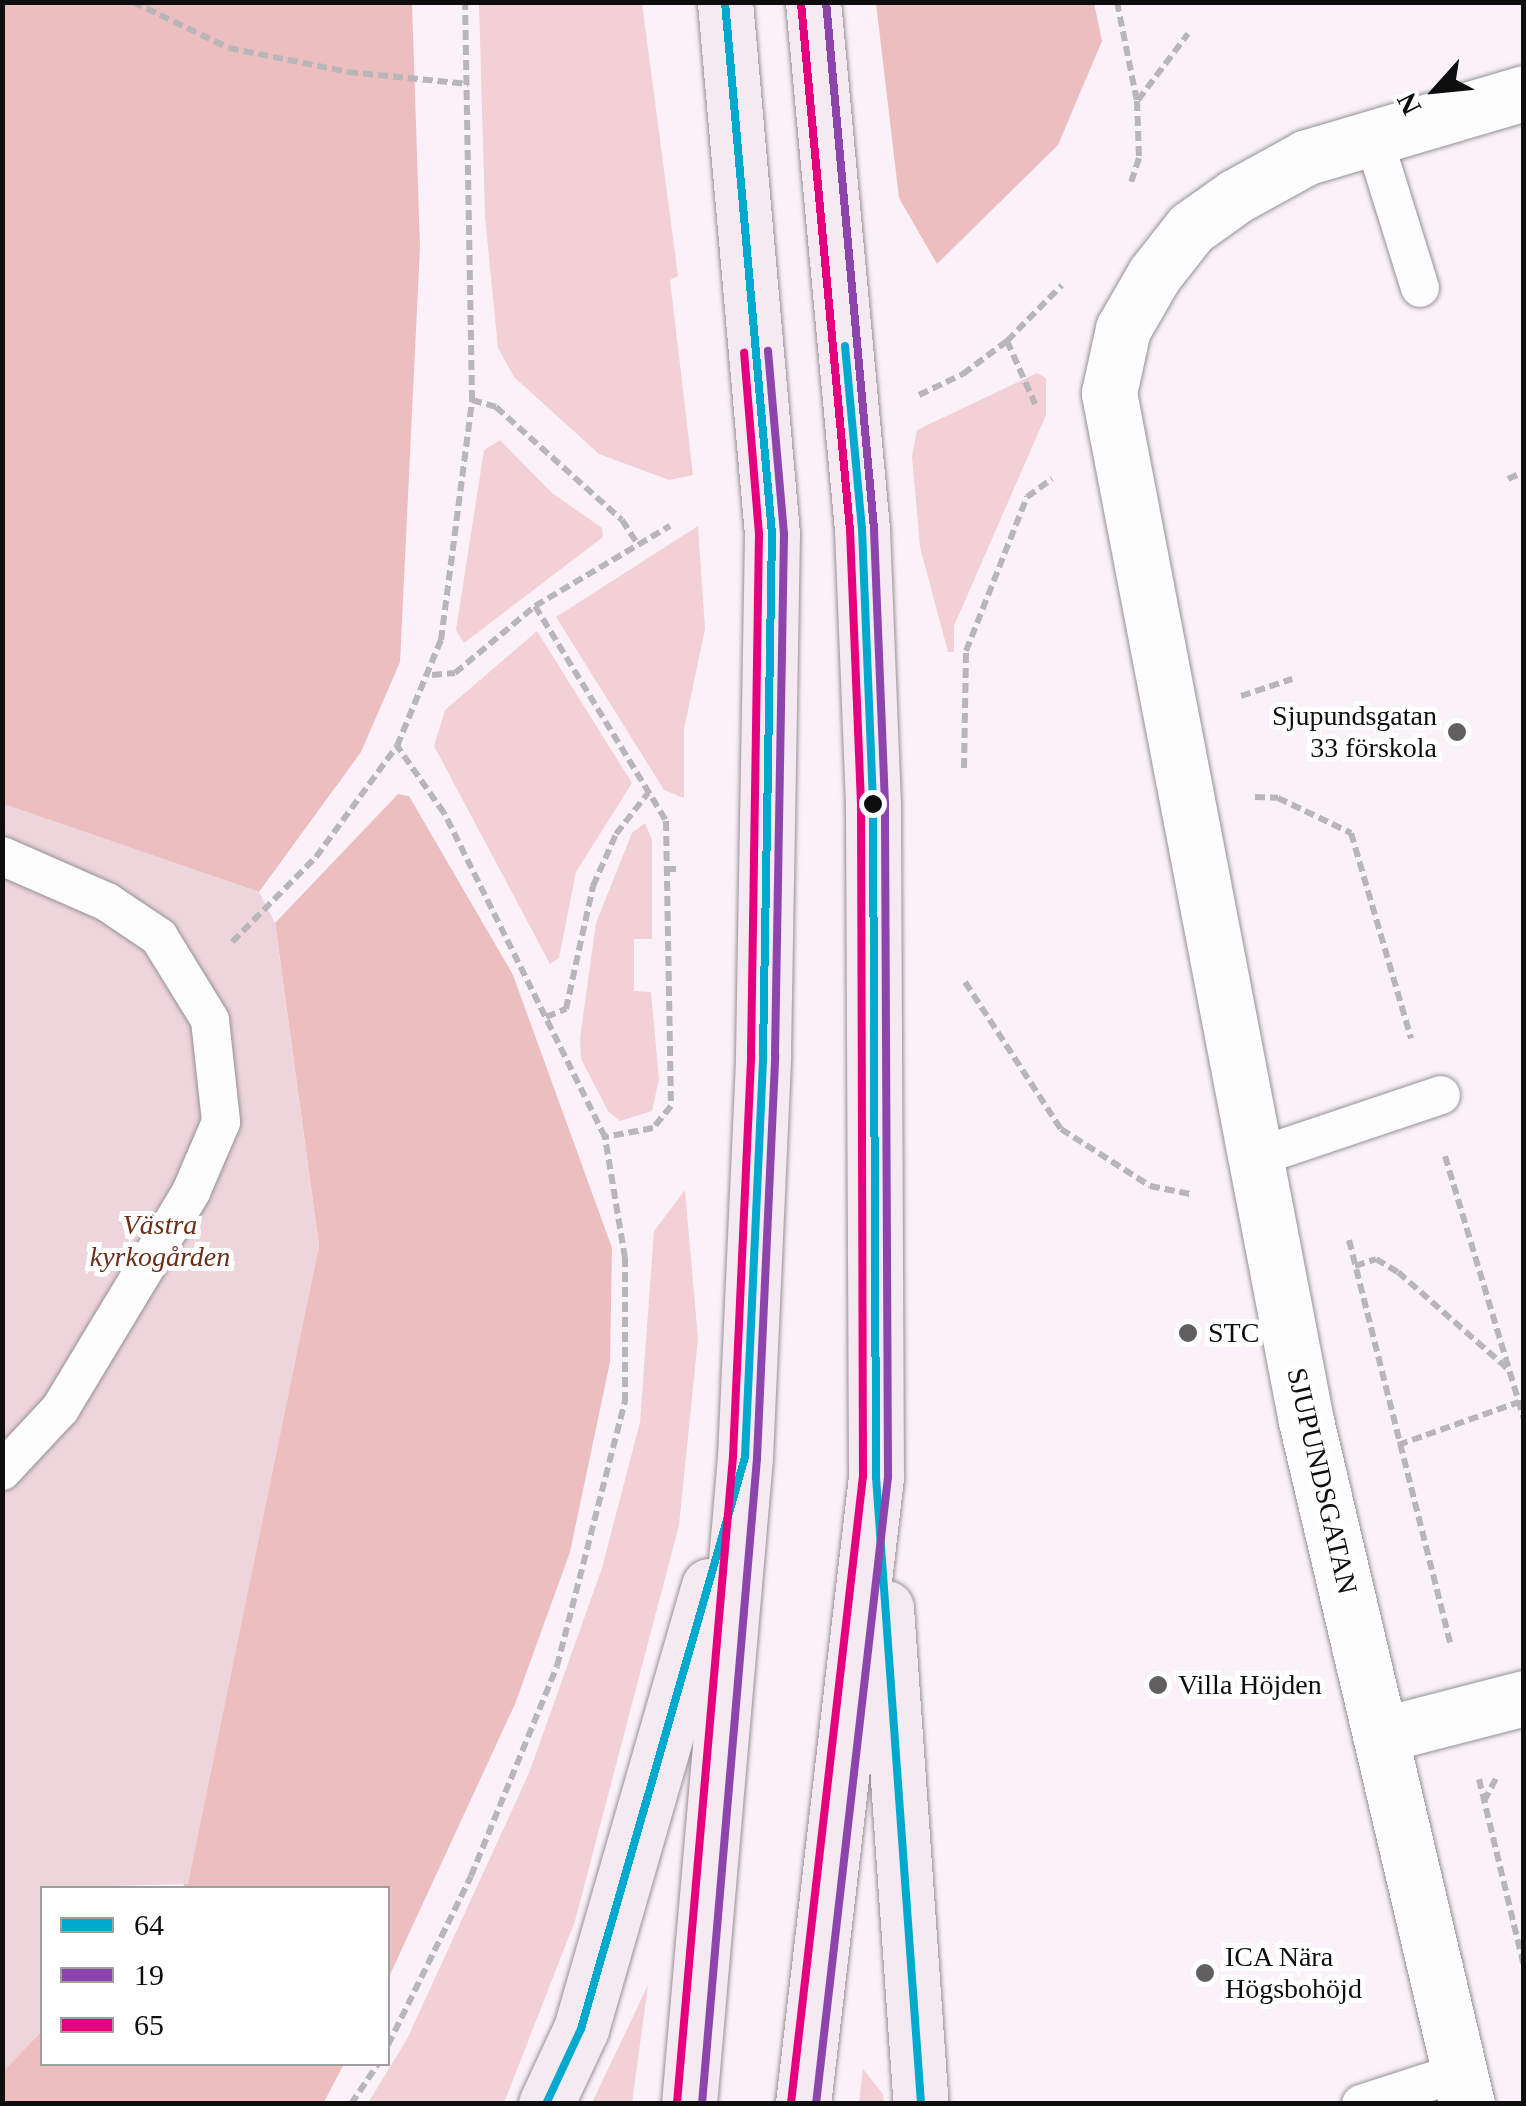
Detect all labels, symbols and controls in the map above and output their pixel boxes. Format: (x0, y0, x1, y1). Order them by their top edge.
north arrow (1386, 40, 1486, 140)
text: N (1390, 88, 1427, 120)
place label: Sjupundsgatan 33 förskola (1272, 699, 1437, 765)
marker: Sjupundsgatan 33 förskola (1446, 721, 1468, 743)
unlabelled marker (863, 794, 883, 814)
park label: Västra kyrkogården (90, 1208, 230, 1274)
place label: STC (1208, 1316, 1259, 1350)
marker: STC (1177, 1322, 1199, 1344)
street label: SJUPUNDSGATAN (1280, 1365, 1364, 1597)
place label: Villa Höjden (1178, 1668, 1322, 1702)
marker: Villa Höjden (1147, 1674, 1169, 1696)
legend (40, 1886, 390, 2066)
text: 64 (134, 1908, 164, 1941)
place label: ICA Nära Högsbohöjd (1225, 1940, 1362, 2006)
text: 19 (134, 1958, 164, 1991)
marker: ICA Nära Högsbohöjd (1194, 1962, 1216, 1984)
text: 65 (134, 2008, 164, 2041)

